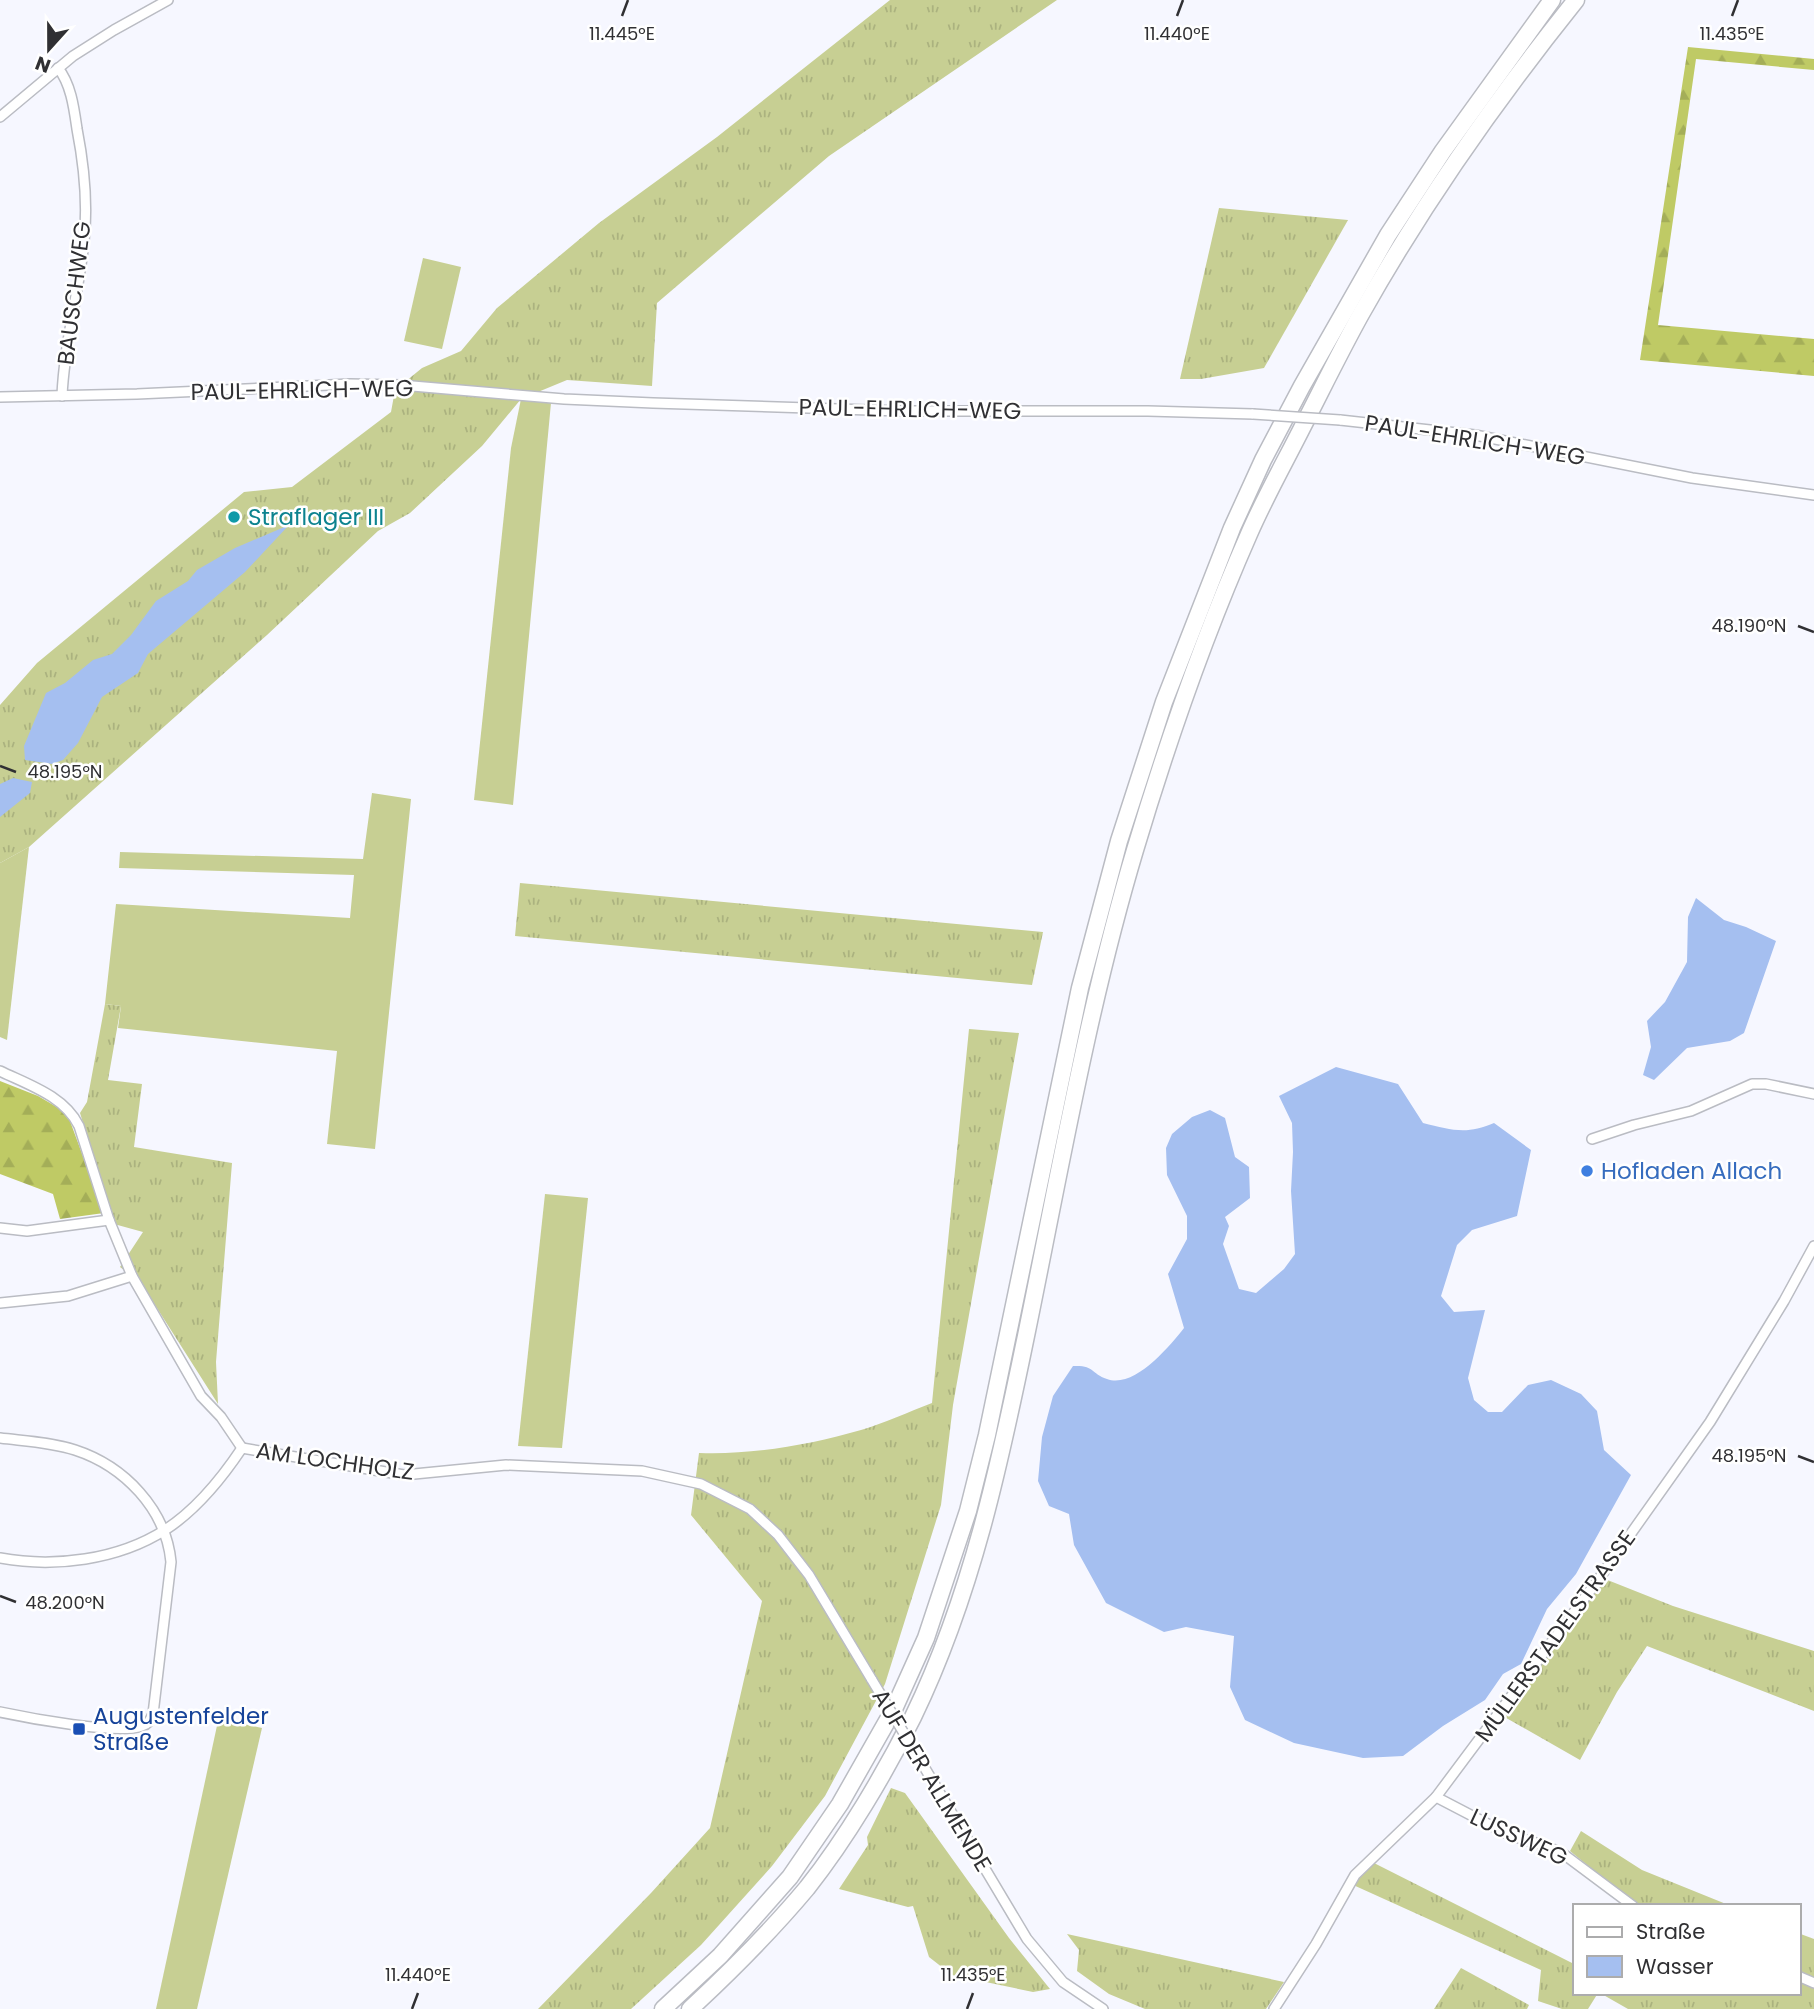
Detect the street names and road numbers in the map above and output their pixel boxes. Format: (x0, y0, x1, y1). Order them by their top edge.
street label: BAUSCHWEG (49, 219, 99, 367)
street label: PAUL-EHRLICH-WEG (190, 372, 414, 408)
street label: PAUL-EHRLICH-WEG (798, 391, 1022, 427)
street label: PAUL-EHRLICH-WEG (1363, 407, 1587, 473)
street label: AM LOCHHOLZ (254, 1434, 416, 1488)
street label: MÜLLERSTADELSTRASSE (1467, 1524, 1643, 1748)
street label: AUF DER ALLMENDE (865, 1683, 999, 1877)
street label: LUSSWEG (1465, 1800, 1573, 1874)

